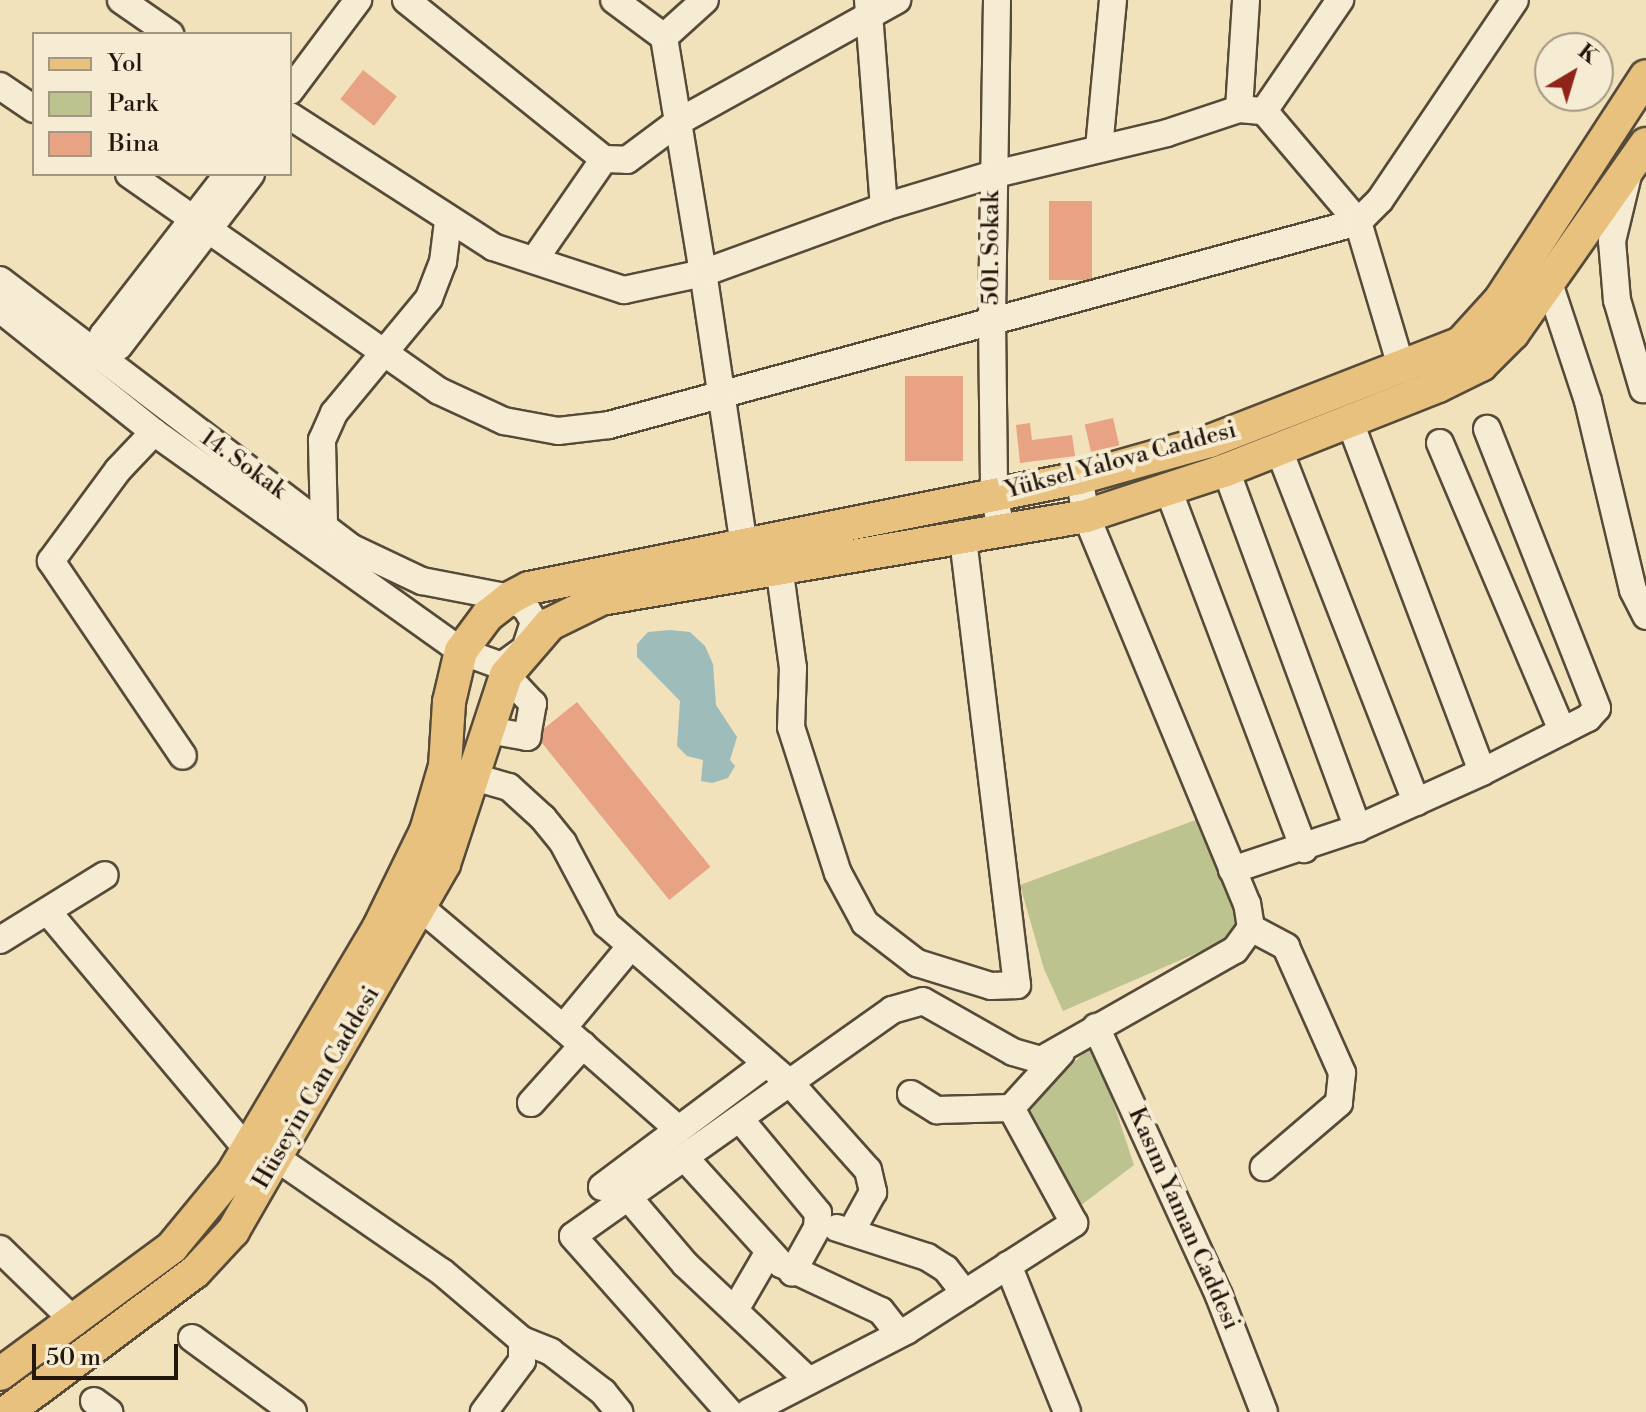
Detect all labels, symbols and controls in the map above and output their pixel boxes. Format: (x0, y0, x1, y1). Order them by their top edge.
legend (32, 32, 292, 176)
north arrow (1534, 32, 1614, 112)
text: K (1573, 38, 1603, 70)
text: Yol (108, 49, 143, 79)
text: Park (108, 89, 158, 119)
text: Bina (108, 129, 159, 159)
street label: 501. Sokak (978, 191, 1006, 305)
street label: Yüksel Yalova Caddesi (1002, 416, 1240, 506)
street label: 14. Sokak (194, 424, 292, 506)
street label: Hüseyin Can Caddesi (247, 982, 387, 1194)
street label: Kasım Yaman Caddesi (1121, 1103, 1245, 1335)
scale bar (36, 1328, 182, 1378)
text: 50 m (46, 1343, 101, 1373)

